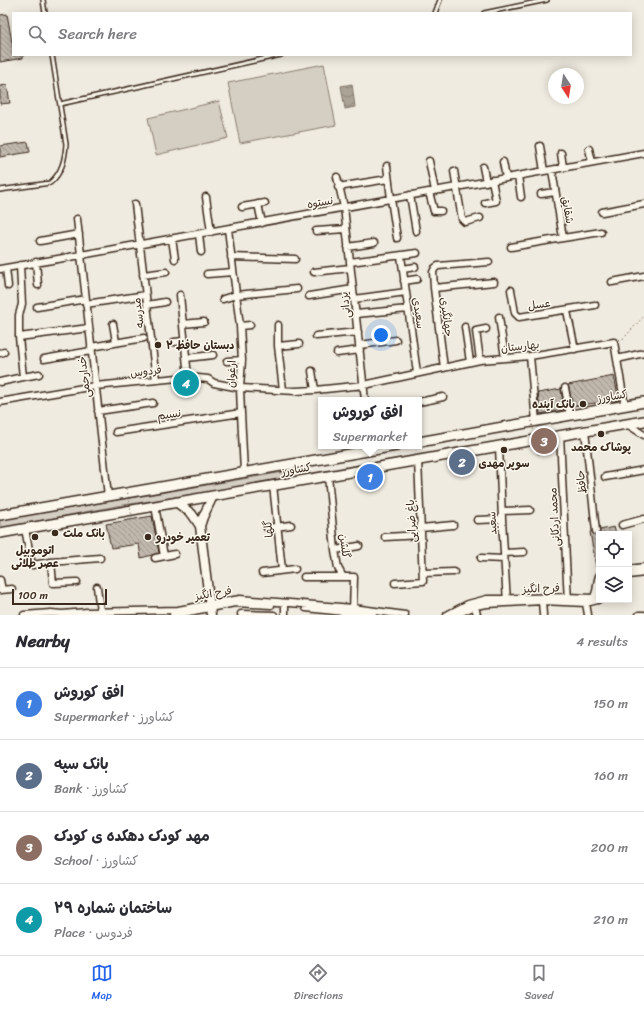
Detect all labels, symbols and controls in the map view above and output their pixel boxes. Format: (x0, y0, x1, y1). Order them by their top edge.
search box (12, 12, 632, 56)
text: Search here (58, 21, 137, 47)
icon: search (26, 23, 48, 45)
north arrow (548, 68, 584, 104)
street label: نستوه (306, 191, 335, 214)
street label: شقایق (556, 195, 579, 225)
street label: یزدانی (334, 291, 357, 319)
street label: عسل (526, 293, 552, 315)
street label: سعیدی (407, 296, 430, 330)
street label: جهانگیری (435, 296, 458, 338)
street label: مدرسه (127, 297, 150, 329)
your location (371, 325, 391, 345)
street label: بهارستان (500, 335, 540, 358)
place label: دبستان حافظ ۲ (166, 336, 234, 355)
marker: دبستان حافظ ۲ (153, 340, 163, 350)
street label: خدارحمی (73, 355, 96, 399)
street label: فردوس (129, 360, 163, 383)
street label: ارغوان (222, 360, 241, 388)
pin: 4 (173, 368, 199, 398)
street label: کشاورز (595, 384, 629, 409)
place label: بانک آینده (532, 395, 575, 414)
popup (318, 397, 422, 449)
text: افق کوروش (333, 399, 403, 425)
marker: بانک آینده (578, 399, 588, 409)
street label: نسیم (156, 403, 182, 426)
text: Supermarket (333, 425, 407, 448)
pin: 3 (531, 426, 557, 456)
marker: پوشاک محمد (596, 429, 606, 439)
place label: پوشاک محمد (571, 438, 632, 457)
marker: سوپر مهدی (499, 445, 509, 455)
pin: 2 (449, 447, 475, 477)
place label: سوپر مهدی (479, 454, 529, 473)
street label: کشاورز (279, 457, 313, 482)
pin: 1 (357, 462, 383, 492)
street label: حافظ (571, 469, 592, 495)
street label: محمد اردکانی (543, 487, 566, 547)
street label: باغ ضرایی (401, 499, 422, 543)
street label: سعید (482, 511, 503, 535)
street label: گلها (258, 519, 279, 539)
place label: بانک ملت (63, 524, 105, 543)
marker: بانک ملت (50, 528, 60, 538)
place label: تعمیر خودرو (155, 528, 211, 547)
map controls (596, 531, 632, 603)
button: locate (596, 531, 632, 567)
marker: اتوموبیل عصر طلائی (30, 532, 40, 542)
marker: تعمیر خودرو (143, 532, 153, 542)
street label: گلشن (334, 533, 355, 560)
place label: اتوموبیل عصر طلائی (11, 541, 59, 573)
button: layers (596, 567, 632, 603)
street label: فرح انگیز (521, 578, 560, 599)
street label: فرح انگیز (192, 581, 233, 606)
text: 100 m (18, 586, 48, 605)
scale bar (12, 587, 107, 606)
text: Nearby (16, 626, 70, 656)
text: 4 results (576, 630, 628, 653)
text: افق کوروش (54, 679, 124, 705)
text: 1 (26, 692, 32, 715)
text: 150 m (593, 692, 628, 715)
text: Supermarket · کشاورز (54, 705, 175, 728)
text: بانک سپه (54, 751, 108, 777)
text: 2 (25, 764, 33, 787)
text: 160 m (593, 764, 628, 787)
text: Bank · کشاورز (54, 777, 129, 800)
text: مهد کودک دهکده ی کودک (54, 823, 210, 849)
text: 3 (25, 836, 33, 859)
text: 200 m (591, 836, 628, 859)
text: School · کشاورز (54, 849, 138, 872)
text: ساختمان شماره ۲۹ (54, 895, 172, 921)
text: 4 (25, 908, 33, 931)
text: 210 m (593, 908, 628, 931)
text: Place · فردوس (54, 921, 133, 944)
tab: Map (91, 962, 113, 1005)
tab: Directions (294, 962, 343, 1005)
tab: Saved (524, 962, 553, 1005)

